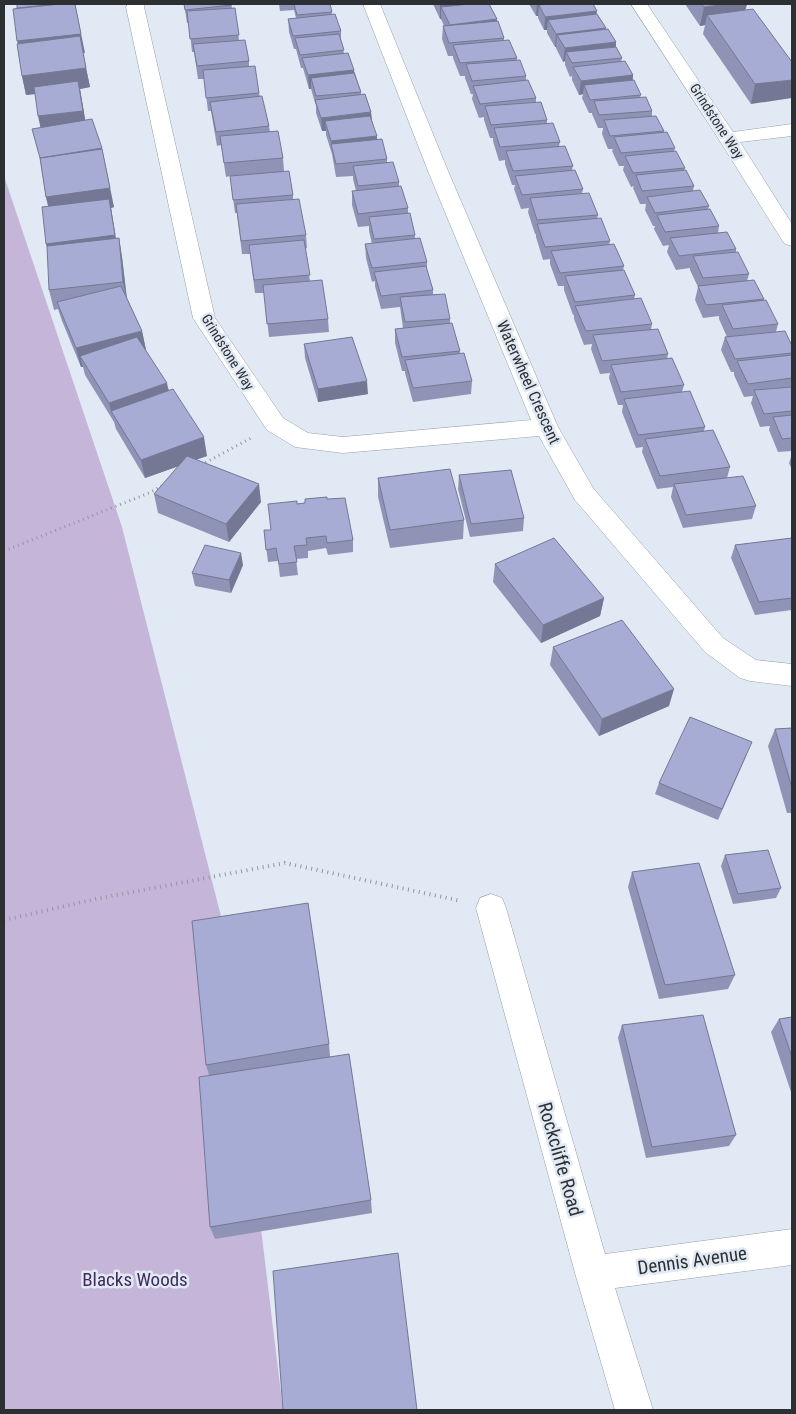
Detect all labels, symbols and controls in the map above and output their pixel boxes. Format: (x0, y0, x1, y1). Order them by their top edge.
street label: Grindstone Way (687, 80, 747, 162)
street label: Grindstone Way (198, 311, 258, 393)
street label: Waterwheel Crescent (493, 317, 564, 447)
street label: Rockcliffe Road (533, 1099, 588, 1219)
street label: Dennis Avenue (636, 1241, 748, 1280)
park label: Blacks Woods (82, 1268, 188, 1291)

